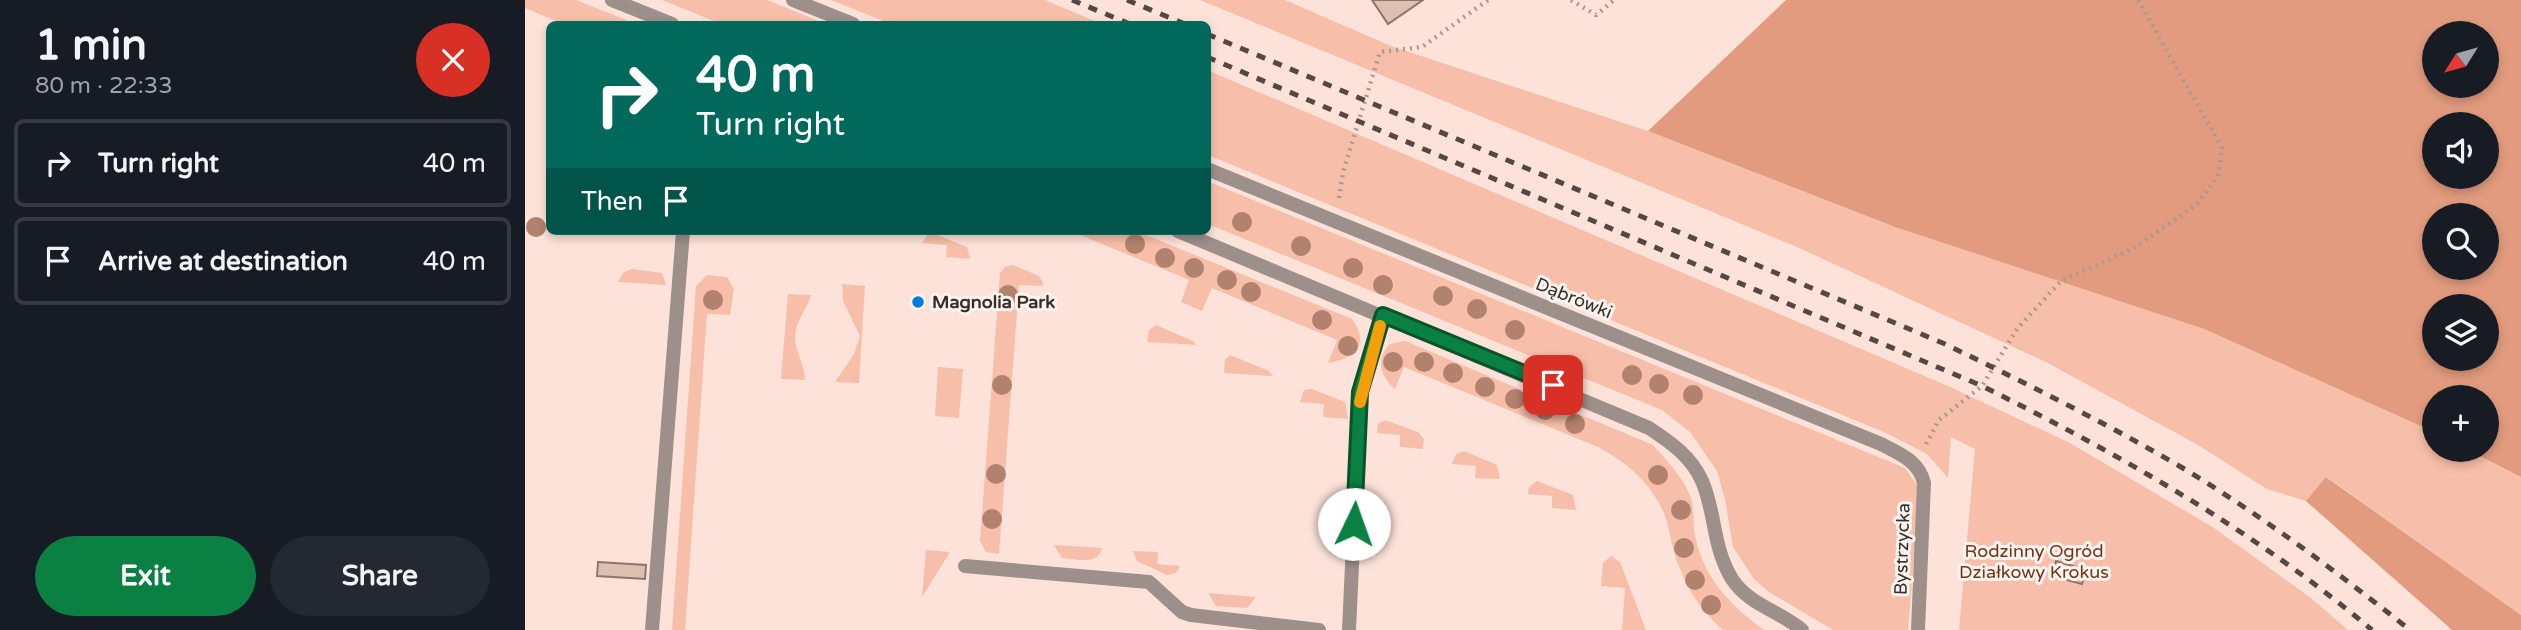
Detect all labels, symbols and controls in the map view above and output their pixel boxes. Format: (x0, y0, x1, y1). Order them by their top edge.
text: 1 min (35, 20, 147, 71)
north arrow (2422, 21, 2499, 98)
map controls (2422, 21, 2499, 462)
button: close (416, 23, 490, 97)
text: 40 m (696, 46, 815, 105)
icon: right (581, 49, 672, 140)
text: 80 m · 22:33 (35, 72, 173, 100)
text: Turn right (696, 106, 845, 144)
button: sound (2422, 112, 2499, 189)
icon: right (39, 144, 77, 182)
text: Turn right (98, 148, 219, 179)
text: 40 m (423, 148, 486, 179)
icon: arrive (657, 182, 695, 220)
text: Then (581, 186, 643, 217)
button: search (2422, 203, 2499, 280)
icon: arrive (39, 242, 77, 280)
text: Arrive at destination (98, 246, 348, 277)
text: 40 m (423, 246, 486, 277)
street label: Dąbrówki (1532, 273, 1616, 323)
place label: Magnolia Park (932, 291, 1055, 313)
marker: Magnolia Park (910, 294, 926, 310)
button: layers (2422, 294, 2499, 371)
pin (1523, 355, 1583, 415)
icon: arrive (1534, 366, 1572, 404)
button: + (2422, 385, 2499, 462)
position arrow (1317, 487, 1391, 561)
street label: Bystrzycka (1889, 503, 1915, 595)
button: Exit (35, 536, 256, 616)
button: Share (270, 536, 490, 616)
park label: Rodzinny Ogród Działkowy Krokus (1959, 540, 2109, 583)

